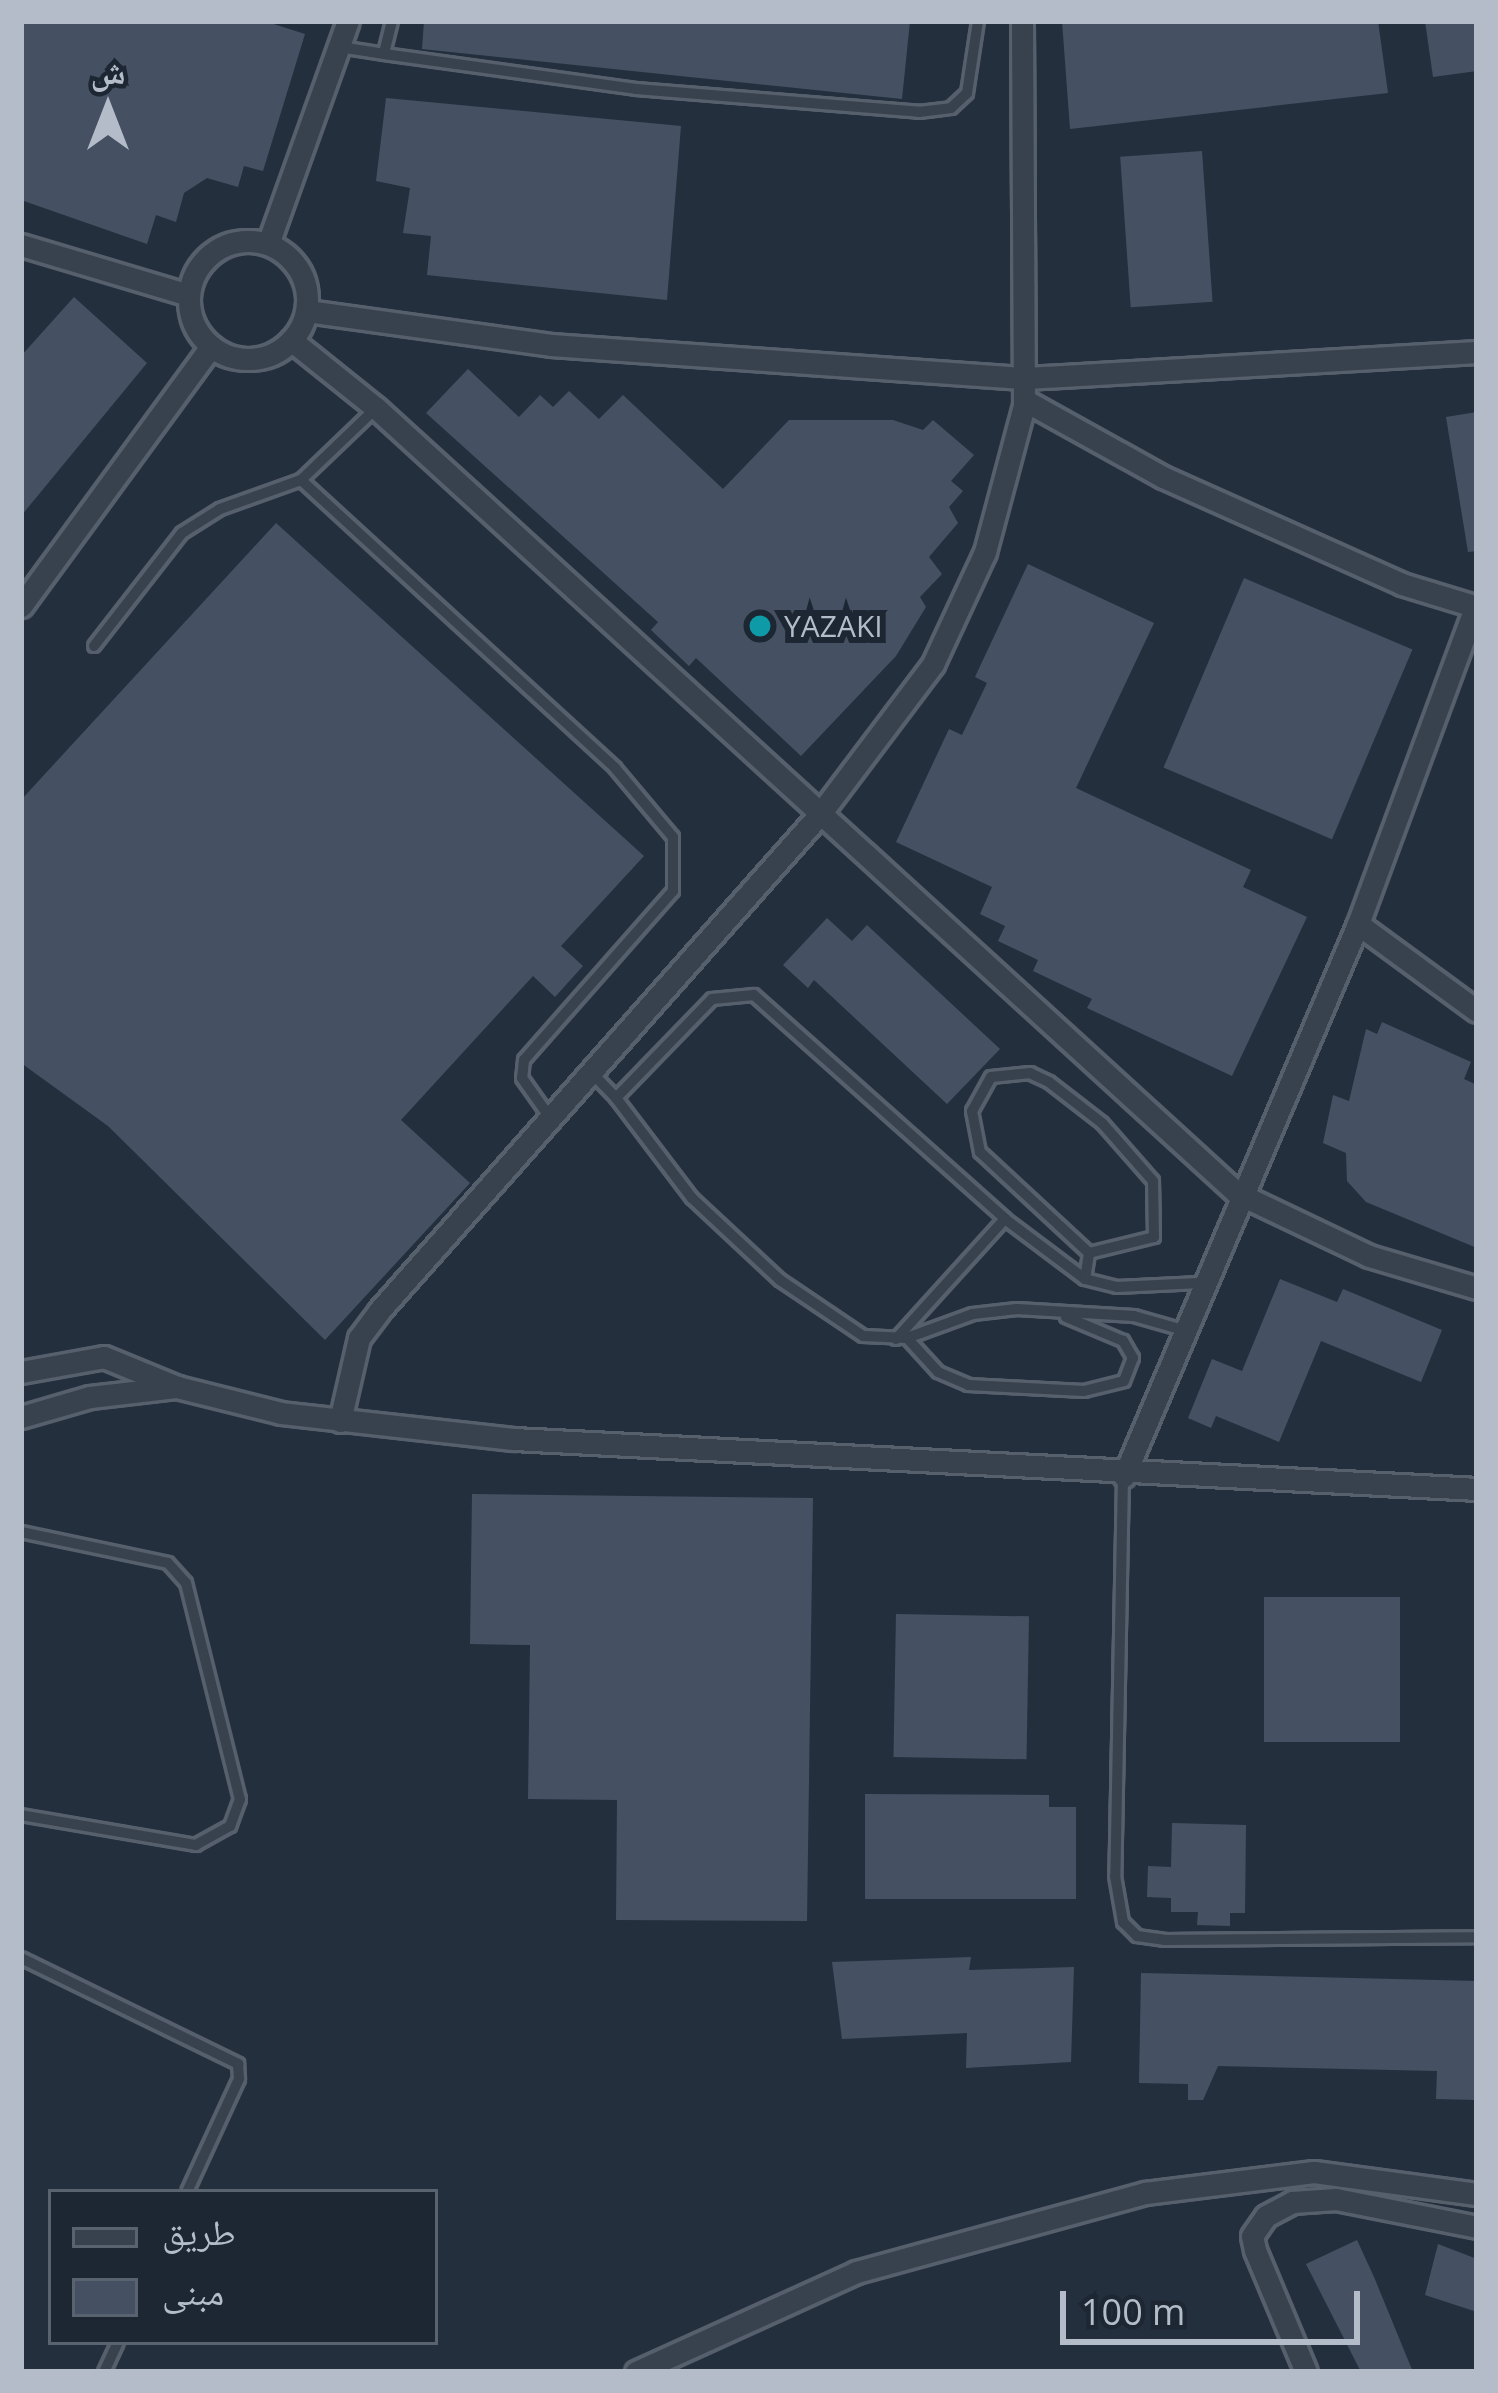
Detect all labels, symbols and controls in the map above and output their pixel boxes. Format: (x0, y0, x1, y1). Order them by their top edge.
north arrow (48, 48, 168, 168)
text: ش (90, 49, 126, 94)
place label: YAZAKI (784, 608, 883, 644)
marker: YAZAKI (747, 613, 773, 639)
legend (48, 2189, 438, 2345)
text: طريق (162, 2207, 236, 2256)
text: مبنى (162, 2267, 224, 2316)
scale bar (1066, 2267, 1366, 2341)
text: 100 m (1081, 2287, 1185, 2336)

